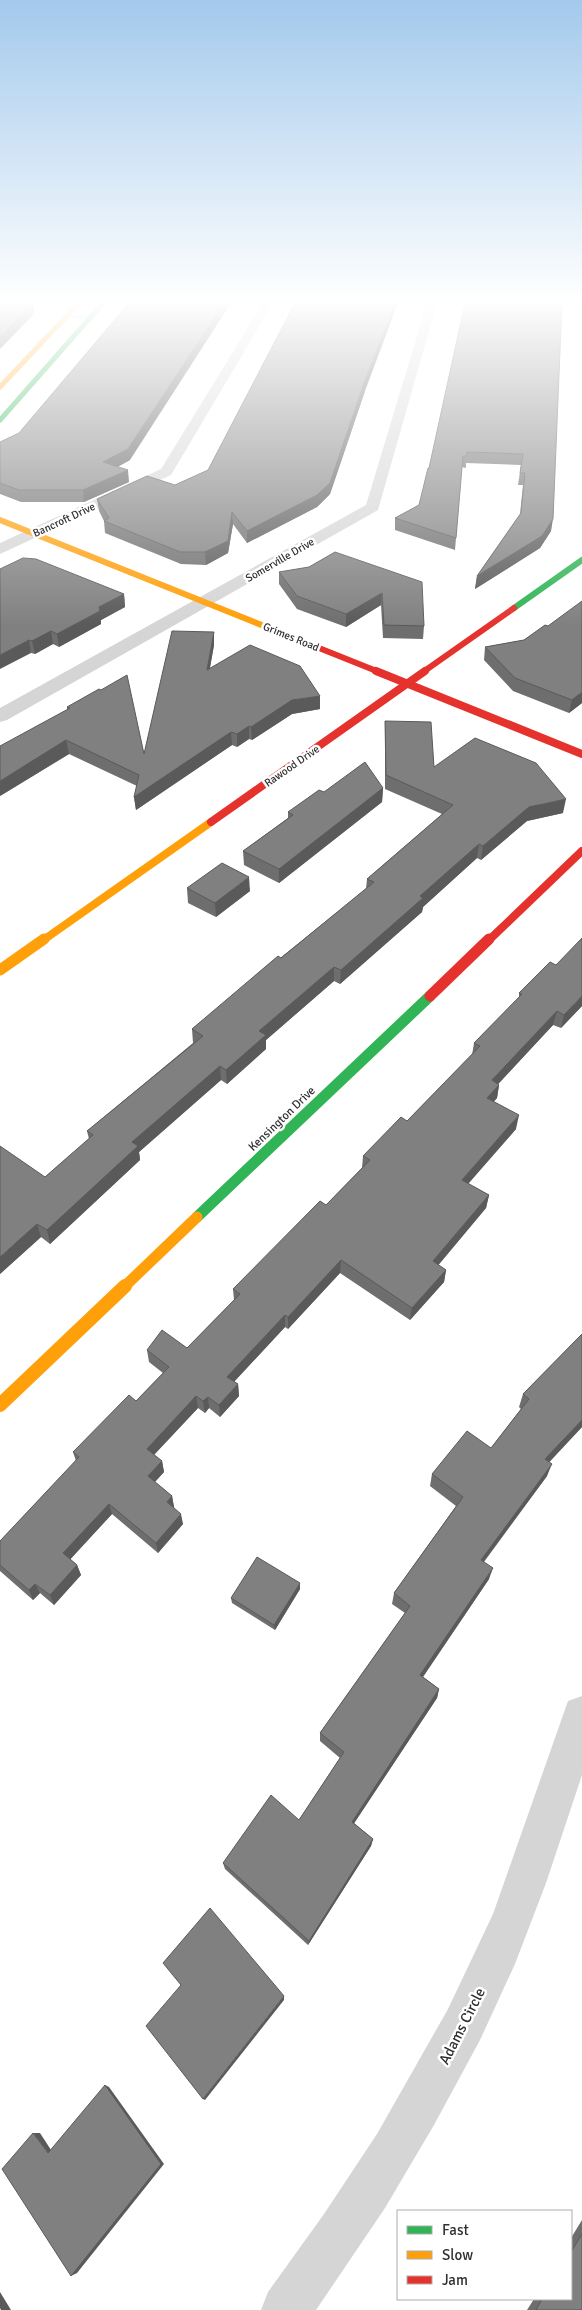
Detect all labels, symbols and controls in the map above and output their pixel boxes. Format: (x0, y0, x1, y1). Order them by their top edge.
street label: Bancroft Drive (31, 500, 97, 540)
street label: Somerville Drive (243, 535, 317, 585)
street label: Grimes Road (261, 620, 321, 654)
street label: Rawood Drive (262, 742, 322, 790)
street label: Kensington Drive (245, 1083, 319, 1155)
street label: Adams Circle (435, 1985, 489, 2067)
legend (397, 2210, 572, 2300)
text: Fast (442, 2221, 469, 2239)
text: Slow (442, 2246, 473, 2264)
text: Jam (442, 2271, 468, 2289)

